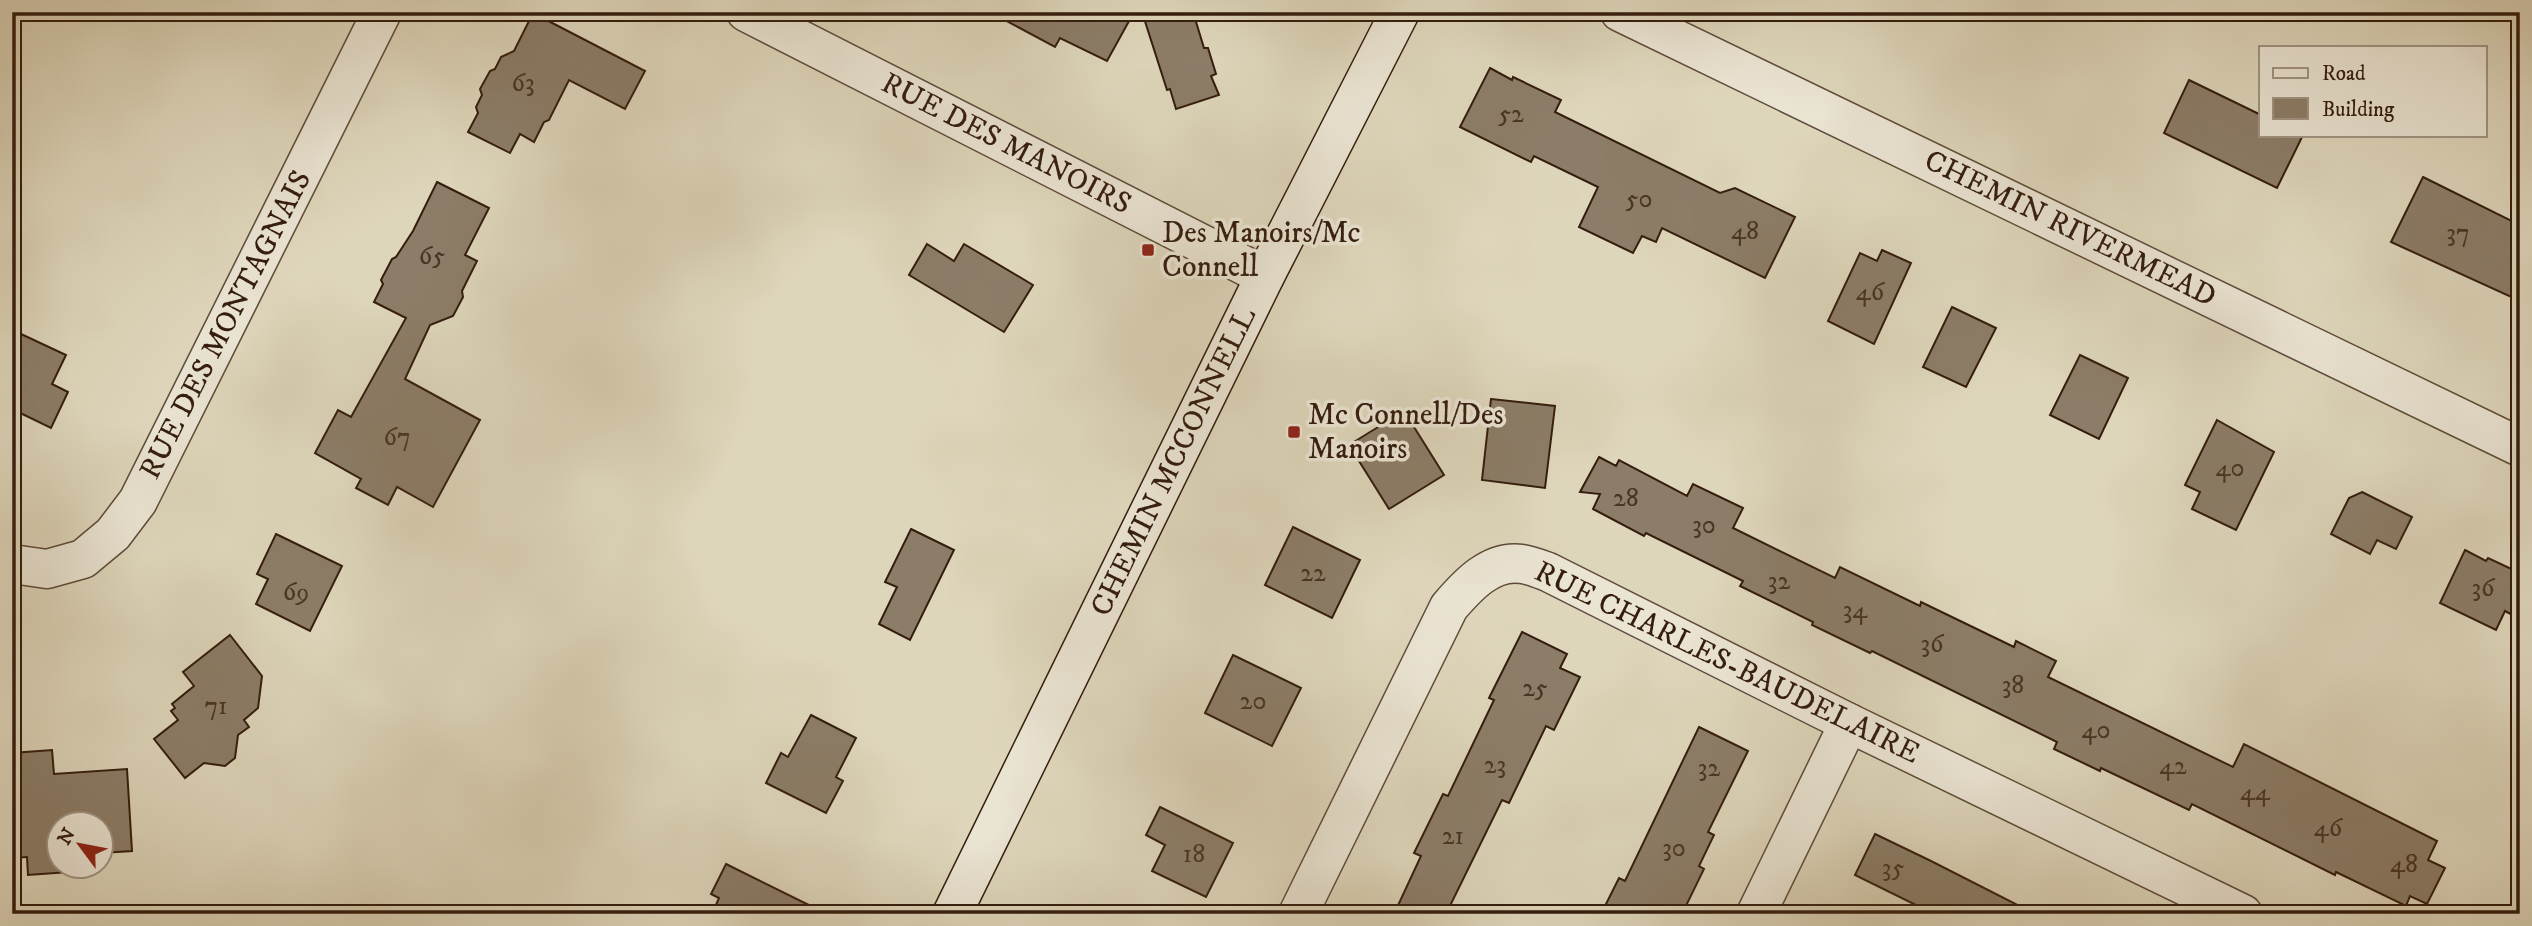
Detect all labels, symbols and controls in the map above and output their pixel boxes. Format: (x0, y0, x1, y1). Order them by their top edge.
legend (2259, 46, 2486, 136)
text: Road (2322, 61, 2366, 87)
street label: RUE DES MANOIRS (875, 65, 1137, 223)
house number: 63 (511, 67, 535, 100)
text: Building (2322, 97, 2395, 123)
house number: 52 (1498, 98, 1524, 131)
street label: CHEMIN RIVERMEAD (1918, 142, 2222, 316)
street label: RUE DES MONTAGNAIS (132, 165, 320, 485)
house number: 50 (1626, 183, 1652, 216)
place label: Des Manoirs/Mc Connell (1162, 215, 1361, 286)
house number: 48 (1731, 215, 1759, 248)
house number: 37 (2446, 217, 2470, 250)
house number: 65 (419, 240, 445, 273)
marker: Des Manoirs/Mc Connell (1140, 242, 1156, 258)
house number: 46 (1856, 276, 1886, 309)
street label: CHEMIN MCCONNELL (1083, 301, 1265, 622)
place label: Mc Connell/Des Manoirs (1308, 397, 1504, 468)
house number: 67 (383, 421, 411, 454)
marker: Mc Connell/Des Manoirs (1286, 424, 1302, 440)
house number: 40 (2216, 452, 2244, 485)
house number: 28 (1613, 482, 1639, 515)
house number: 30 (1692, 509, 1716, 542)
street label: RUE CHARLES-BAUDELAIRE (1528, 553, 1926, 773)
house number: 22 (1300, 557, 1326, 590)
house number: 32 (1768, 565, 1790, 598)
house number: 36 (2471, 572, 2496, 605)
house number: 69 (283, 576, 309, 609)
house number: 34 (1843, 594, 1868, 627)
house number: 36 (1920, 628, 1945, 661)
house number: 38 (2002, 669, 2024, 702)
house number: 25 (1522, 672, 1548, 705)
house number: 20 (1240, 685, 1266, 718)
house number: 71 (204, 690, 228, 723)
house number: 40 (2082, 714, 2110, 747)
house number: 23 (1484, 749, 1506, 782)
house number: 42 (2159, 750, 2187, 783)
house number: 32 (1698, 752, 1720, 785)
house number: 44 (2240, 776, 2271, 809)
north arrow (46, 810, 116, 880)
house number: 46 (2314, 812, 2344, 845)
house number: 21 (1442, 820, 1464, 853)
text: N (53, 824, 81, 849)
house number: 30 (1662, 832, 1686, 865)
house number: 18 (1183, 838, 1205, 871)
house number: 48 (2390, 848, 2418, 881)
house number: 35 (1882, 852, 1904, 885)

